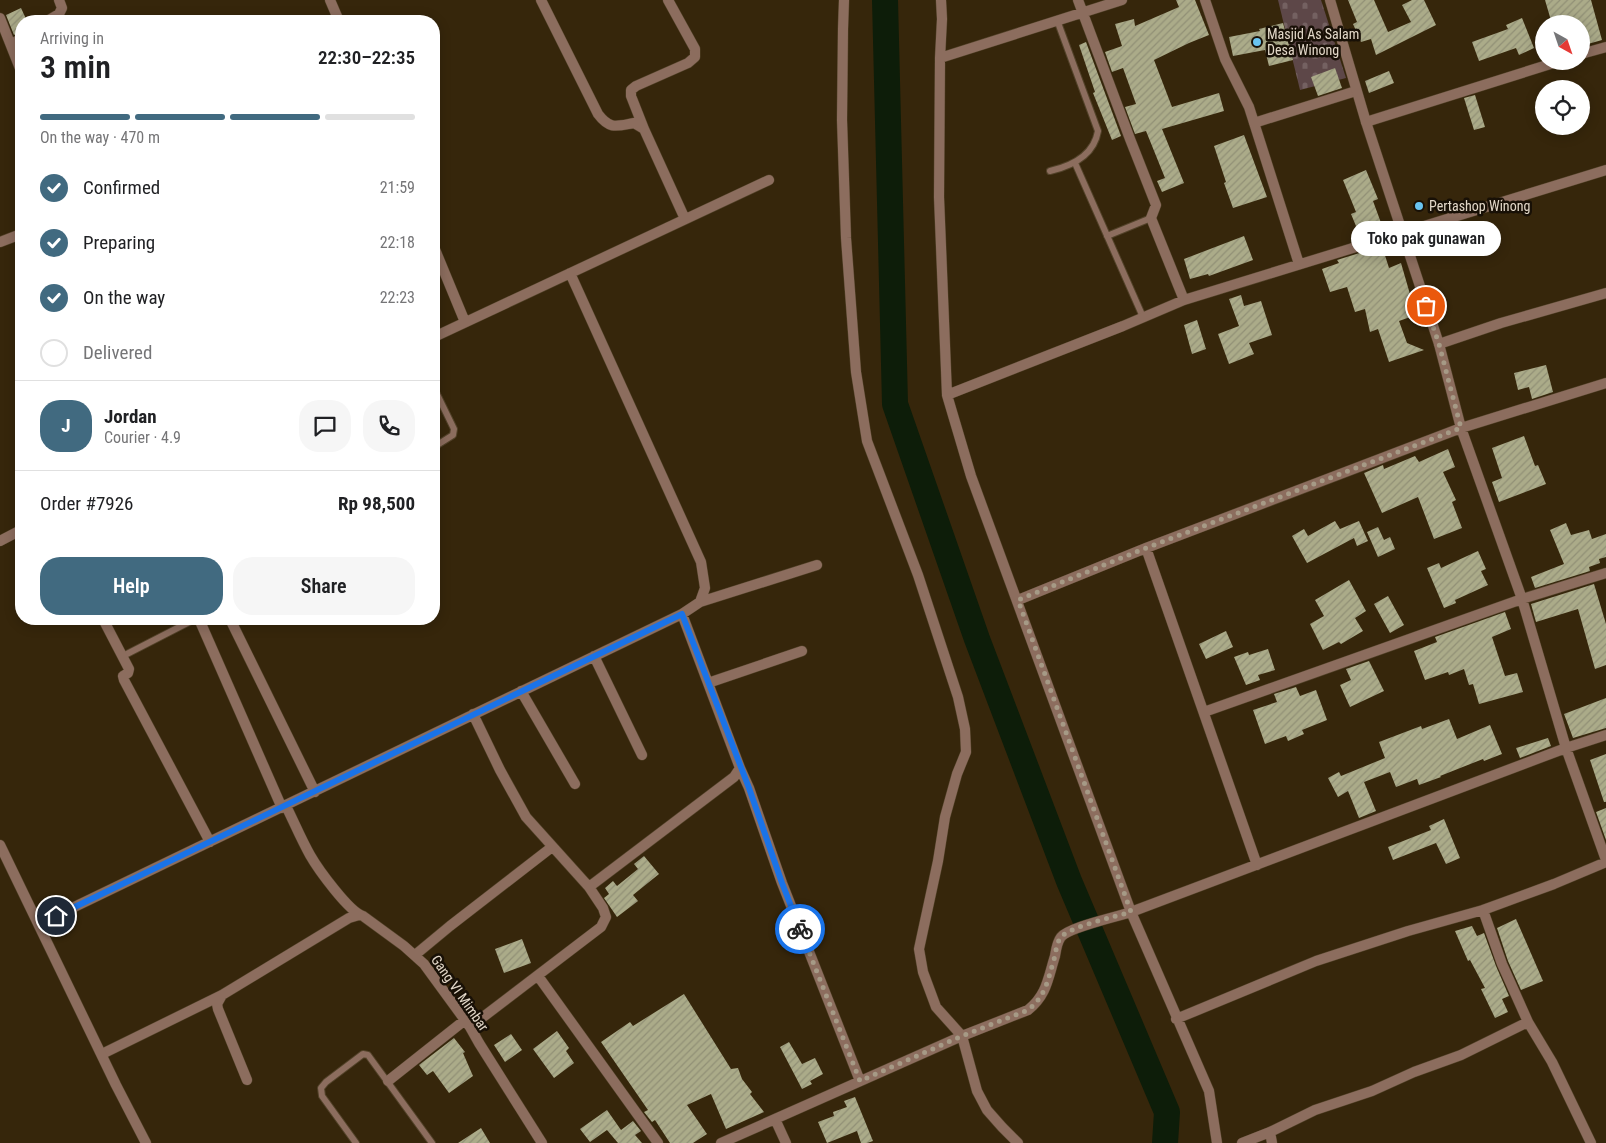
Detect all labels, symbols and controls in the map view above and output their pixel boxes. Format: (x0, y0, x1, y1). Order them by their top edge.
north arrow (1535, 15, 1590, 70)
map controls (1535, 15, 1590, 135)
place label: Masjid As Salam Desa Winong (1267, 26, 1359, 58)
text: Arriving in (40, 29, 104, 48)
marker: Masjid As Salam Desa Winong (1251, 36, 1263, 48)
text: 22:30–22:35 (318, 46, 415, 69)
text: 3 min (40, 48, 111, 86)
button: locate (1535, 80, 1590, 135)
text: On the way · 470 m (40, 128, 160, 147)
icon: check (40, 174, 68, 202)
text: Confirmed (83, 176, 160, 199)
text: 21:59 (380, 178, 415, 197)
place label: Pertashop Winong (1429, 198, 1530, 214)
marker: Pertashop Winong (1413, 200, 1425, 212)
callout: Toko pak gunawan (1351, 221, 1501, 256)
icon: check (40, 229, 68, 257)
text: Toko pak gunawan (1367, 229, 1485, 248)
text: Preparing (83, 231, 155, 254)
text: 22:18 (380, 233, 415, 252)
icon: check (40, 284, 68, 312)
pin (1405, 285, 1447, 327)
text: On the way (83, 286, 165, 309)
text: 22:23 (380, 288, 415, 307)
icon: bag (1412, 292, 1440, 320)
text: Delivered (83, 341, 152, 364)
button: chat (299, 400, 351, 452)
button: phone (363, 400, 415, 452)
text: Jordan (104, 405, 157, 428)
text: J (61, 414, 71, 437)
text: Courier · 4.9 (104, 428, 181, 447)
text: Order #7926 (40, 492, 133, 515)
text: Rp 98,500 (338, 492, 415, 515)
button: Help (40, 557, 223, 615)
button: Share (233, 557, 415, 615)
pin (35, 895, 77, 937)
icon: home (42, 902, 70, 930)
courier (775, 904, 825, 954)
icon: bike (786, 915, 814, 943)
street label: Gang VI Mimbar (428, 952, 492, 1034)

